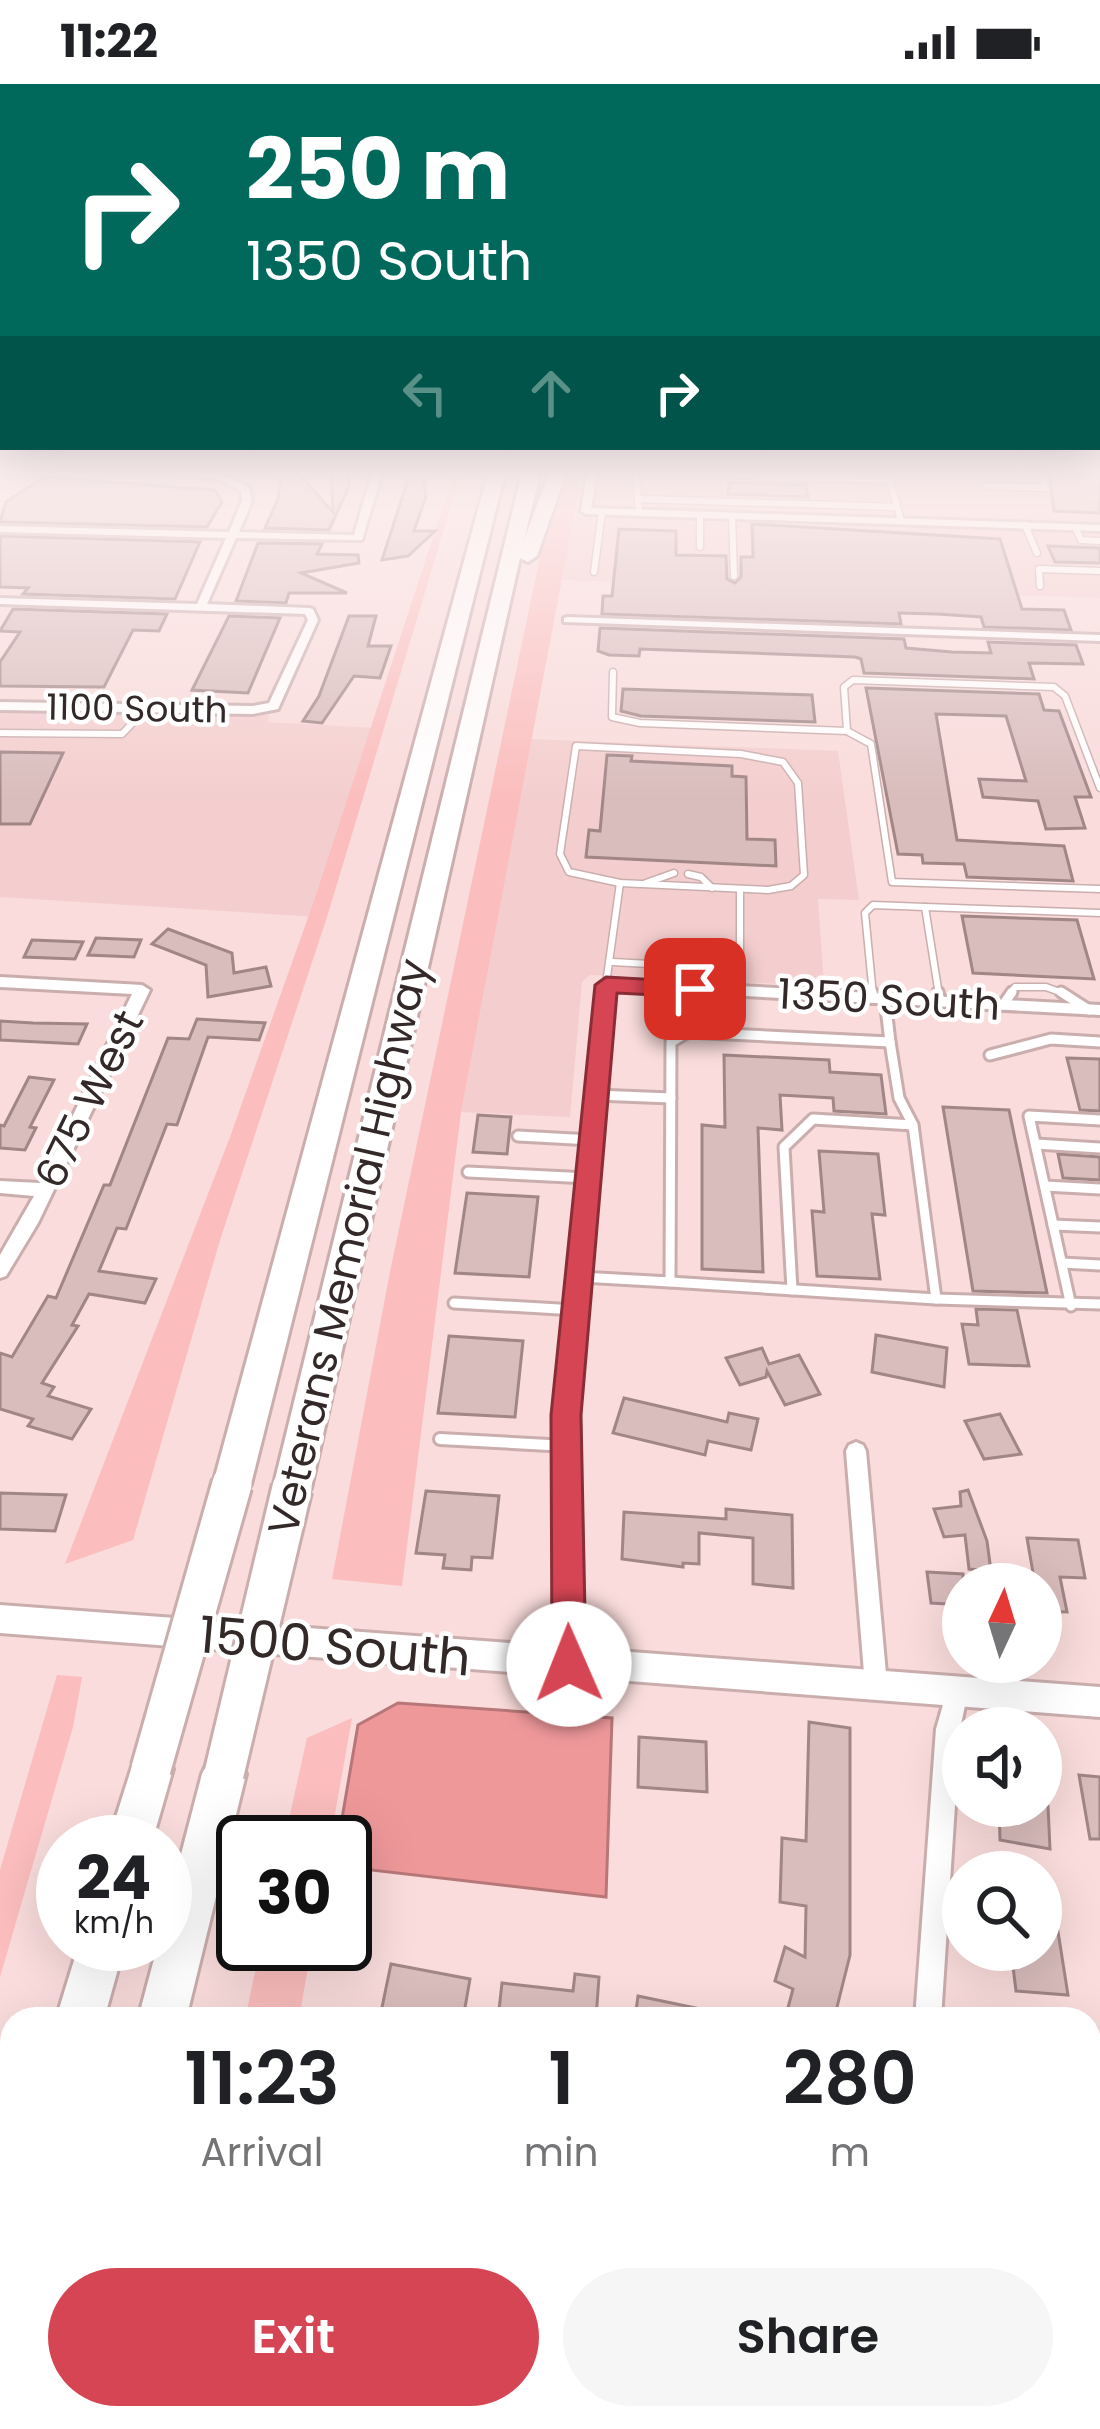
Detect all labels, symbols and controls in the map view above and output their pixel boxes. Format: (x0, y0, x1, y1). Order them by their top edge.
text: 11:22 (60, 10, 158, 73)
text: 250 m (246, 111, 510, 228)
icon: right (48, 132, 204, 288)
text: 1350 South (246, 223, 532, 299)
icon: left (392, 360, 458, 426)
icon: ahead (518, 360, 584, 426)
icon: right (644, 360, 710, 426)
street label: 1100 South (46, 681, 228, 736)
pin (644, 938, 746, 1040)
street label: Veterans Memorial Highway (253, 953, 444, 1541)
icon: arrive (662, 956, 728, 1022)
street label: 1350 South (776, 964, 1002, 1035)
street label: 675 West (21, 1000, 158, 1198)
north arrow (942, 1563, 1062, 1683)
map controls (942, 1563, 1062, 1971)
street label: 1500 South (196, 1598, 474, 1694)
position arrow (506, 1601, 632, 1727)
button: sound (942, 1707, 1062, 1827)
speed limit sign: 30 (216, 1815, 372, 1971)
text: 24 (77, 1836, 151, 1920)
button: search (942, 1851, 1062, 1971)
text: km/h (74, 1901, 154, 1944)
text: 11:23 (184, 2028, 340, 2129)
text: 1 (548, 2028, 574, 2129)
text: 280 (783, 2028, 917, 2129)
text: Arrival (201, 2125, 323, 2180)
text: min (524, 2125, 599, 2180)
text: m (830, 2125, 870, 2180)
button: Exit (48, 2268, 539, 2406)
button: Share (563, 2268, 1053, 2406)

